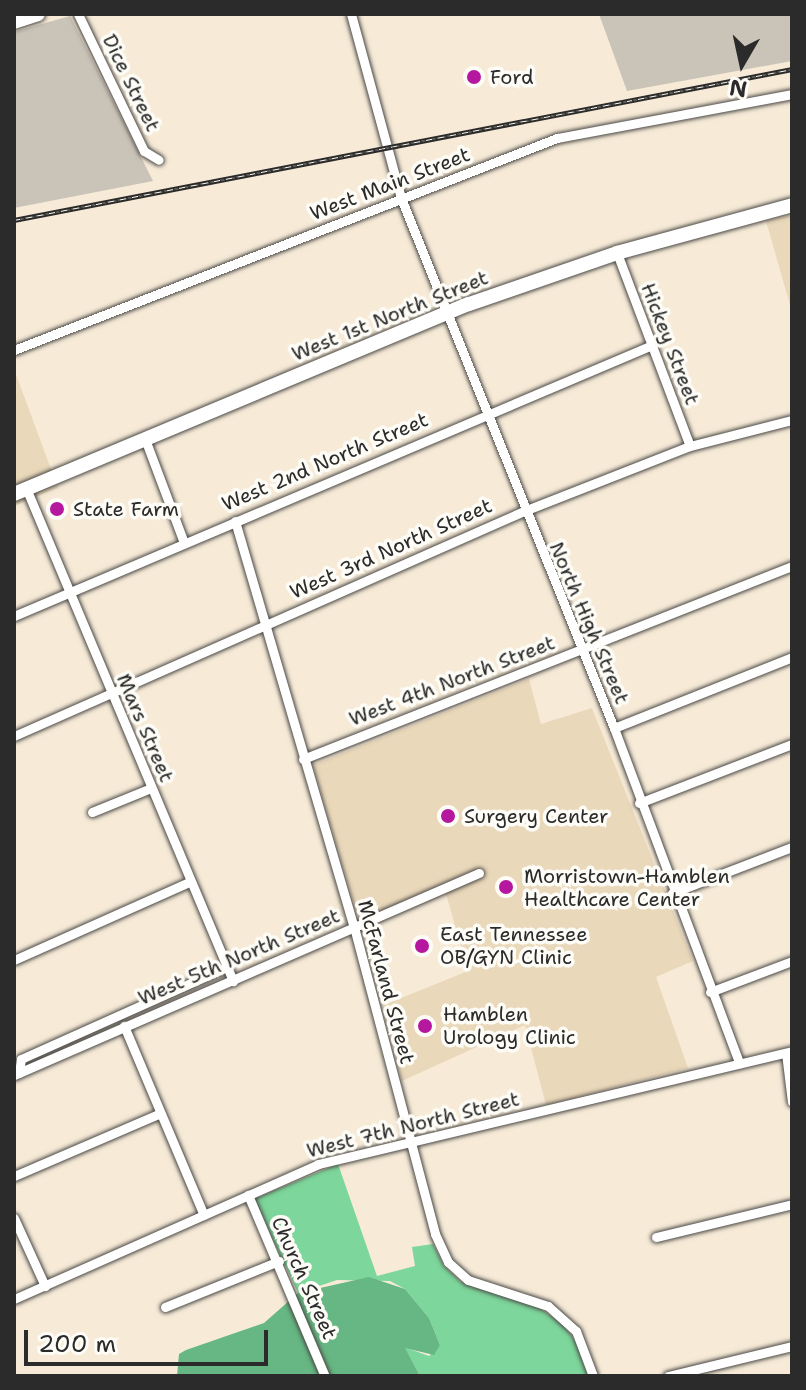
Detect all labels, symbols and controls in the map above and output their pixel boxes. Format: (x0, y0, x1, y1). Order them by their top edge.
north arrow (702, 24, 782, 104)
street label: Dice Street (97, 30, 165, 136)
place label: Ford (490, 65, 534, 89)
marker: Ford (465, 68, 483, 86)
text: N (727, 73, 749, 104)
street label: West Main Street (307, 142, 473, 226)
street label: West 1st North Street (288, 266, 492, 366)
street label: Hickey Street (636, 280, 704, 408)
street label: West 2nd North Street (218, 408, 432, 516)
street label: West 3rd North Street (286, 494, 496, 604)
place label: State Farm (73, 497, 179, 521)
marker: State Farm (48, 500, 66, 518)
street label: North High Street (544, 538, 634, 708)
street label: West 4th North Street (346, 631, 558, 731)
street label: Mars Street (111, 670, 179, 786)
place label: Surgery Center (464, 804, 609, 828)
marker: Surgery Center (439, 807, 457, 825)
place label: Morristown-Hamblen Healthcare Center (524, 864, 730, 911)
marker: Morristown-Hamblen Healthcare Center (495, 876, 517, 898)
street label: McFarland Street (353, 897, 419, 1067)
street label: West 5th North Street (134, 904, 344, 1010)
place label: East Tennessee OB/GYN Clinic (440, 922, 588, 969)
marker: East Tennessee OB/GYN Clinic (411, 935, 433, 957)
place label: Hamblen Urology Clinic (443, 1002, 576, 1049)
marker: Hamblen Urology Clinic (414, 1015, 436, 1037)
street label: West 7th North Street (304, 1087, 522, 1163)
street label: Church Street (266, 1213, 342, 1343)
scale bar (28, 1314, 272, 1364)
text: 200 m (38, 1328, 116, 1360)

